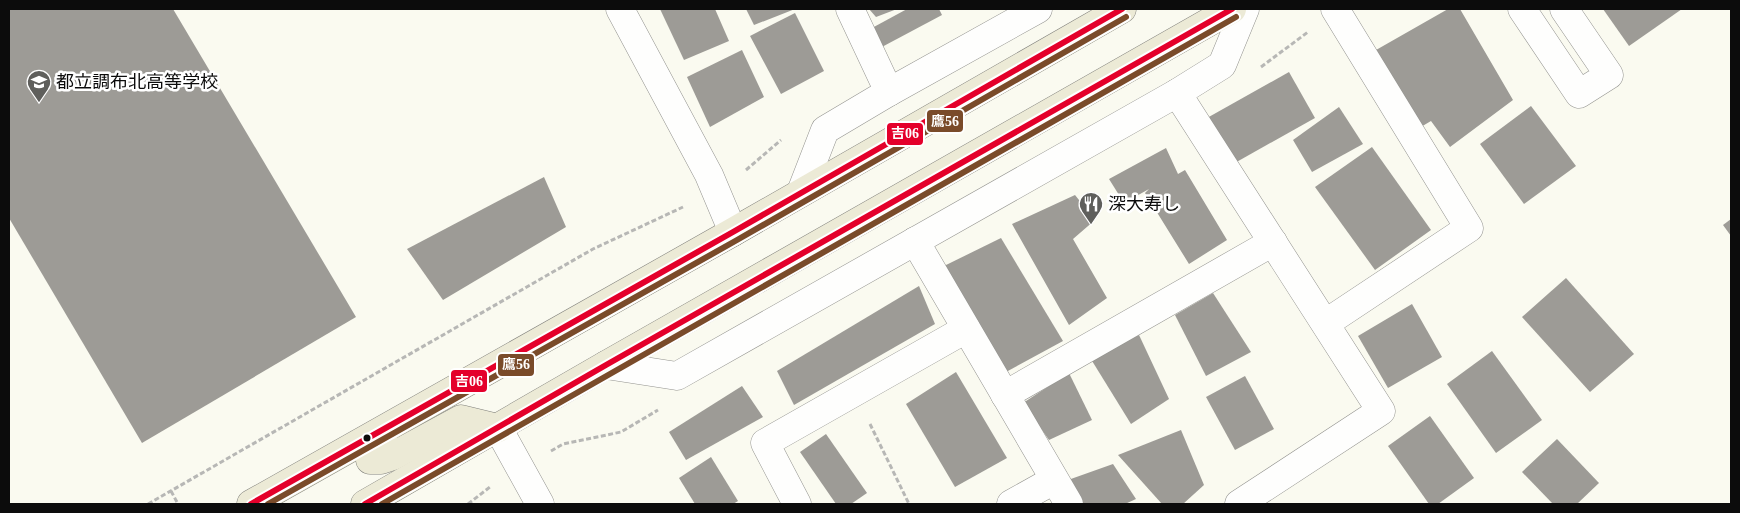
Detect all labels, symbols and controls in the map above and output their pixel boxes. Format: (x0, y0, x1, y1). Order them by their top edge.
school or university icon: 都立調布北高等学校 (26, 69, 52, 103)
place label: 都立調布北高等学校 (56, 72, 218, 92)
line badge: 鷹56 (926, 109, 964, 133)
text: 鷹56 (931, 114, 959, 129)
line badge: 吉06 (886, 122, 924, 146)
text: 吉06 (891, 126, 919, 141)
restaurant icon: 深大寿し (1078, 191, 1104, 225)
place label: 深大寿し (1108, 194, 1180, 214)
line badge: 鷹56 (497, 353, 535, 377)
text: 鷹56 (502, 357, 530, 372)
line badge: 吉06 (450, 369, 488, 393)
text: 吉06 (455, 374, 483, 389)
unlabelled marker (362, 433, 372, 443)

